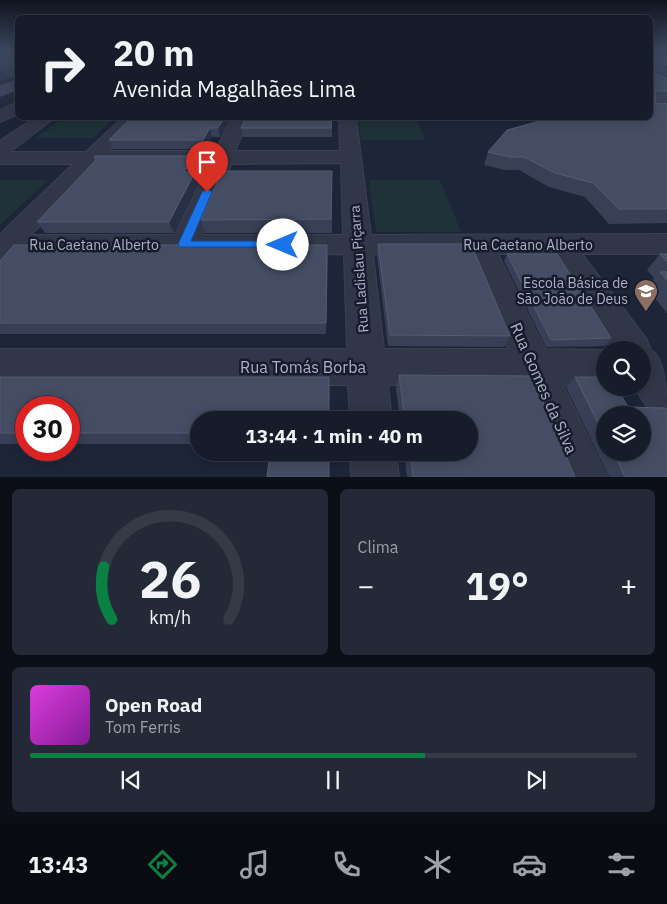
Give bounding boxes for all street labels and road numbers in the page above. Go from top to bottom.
street label: Rua Ladislau Piçarra [346,204,372,333]
street label: Rua Caetano Alberto [29,236,159,254]
street label: Rua Caetano Alberto [463,236,593,254]
street label: Rua Gomes da Silva [506,319,582,457]
street label: Rua Tomás Borba [240,357,366,377]

